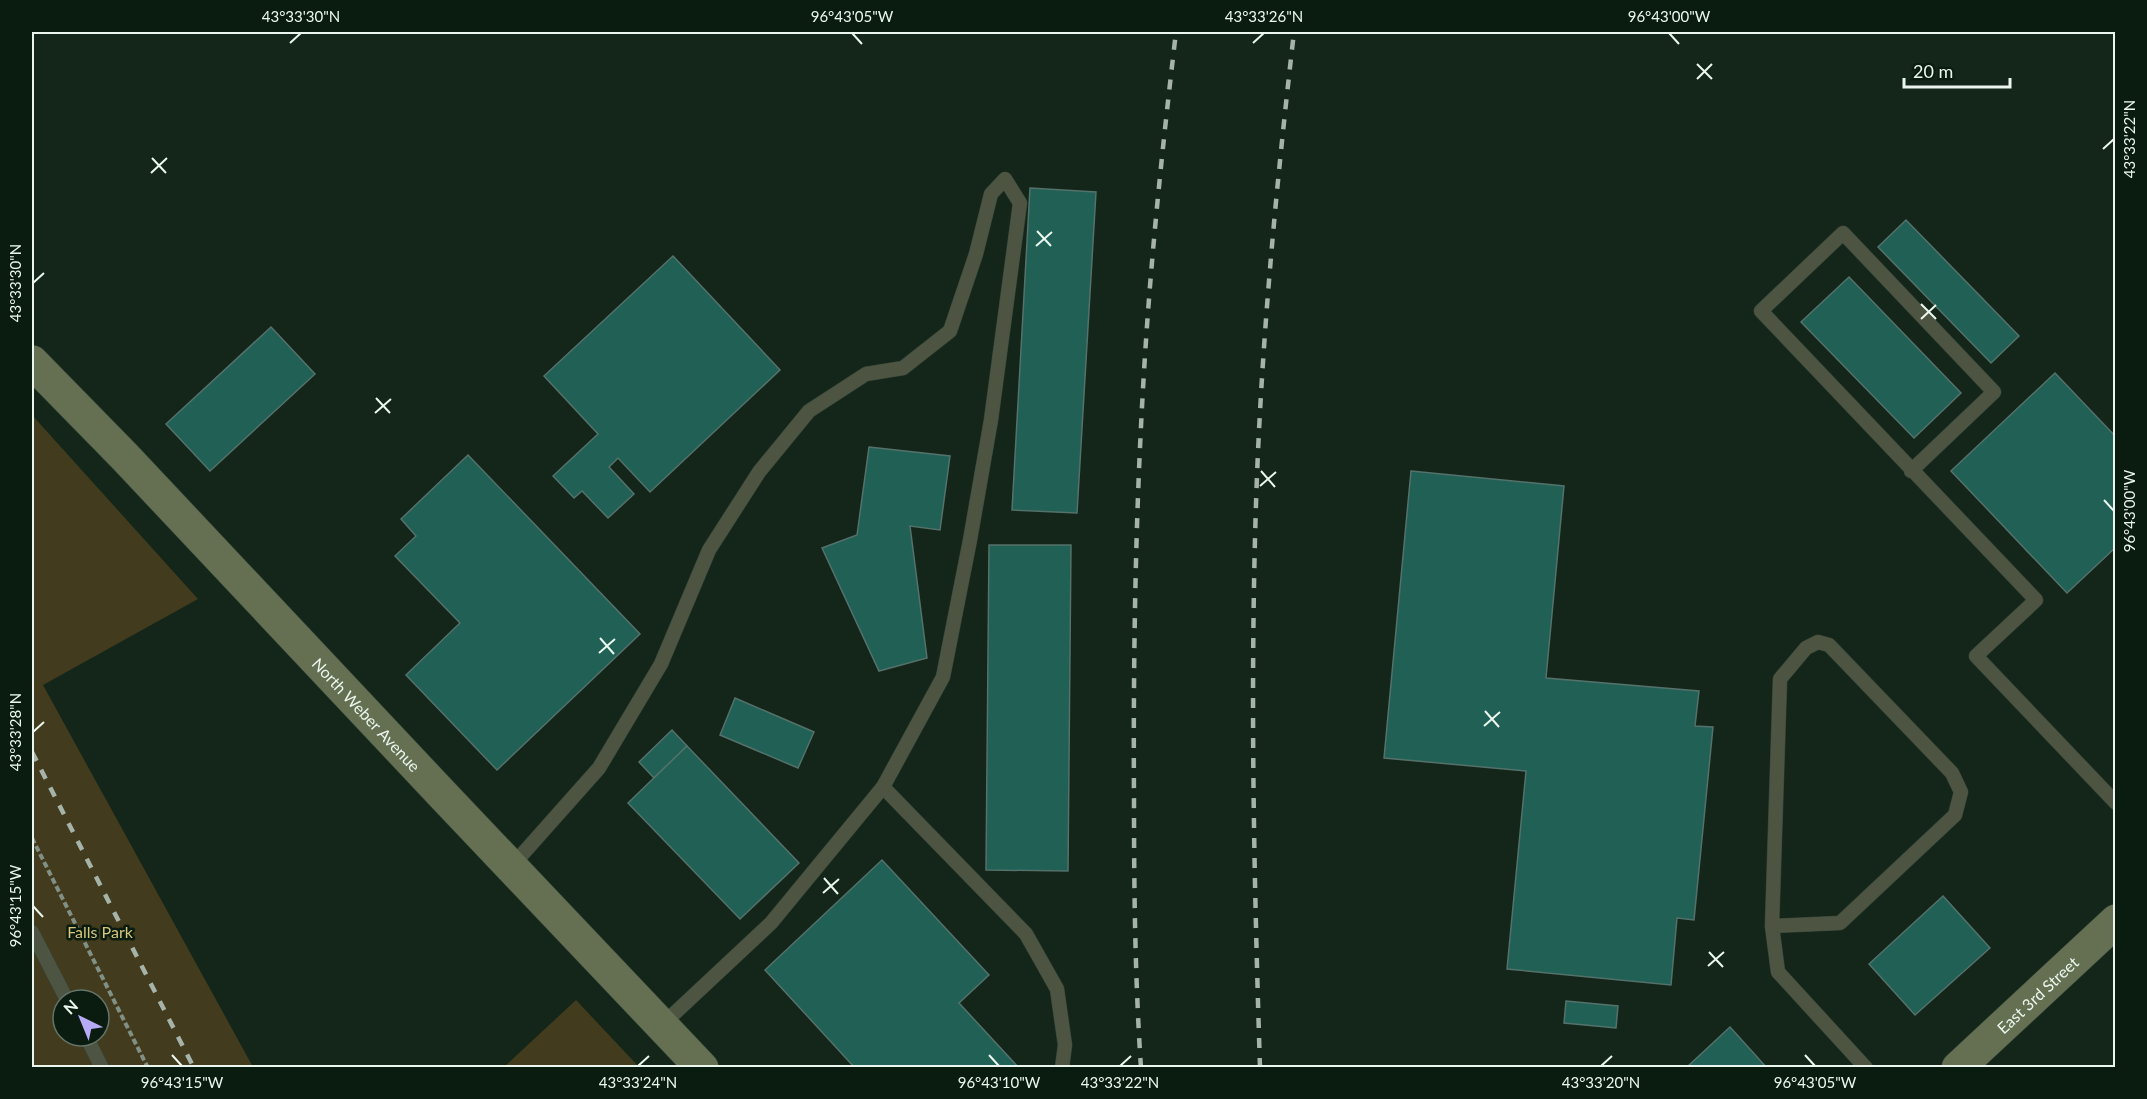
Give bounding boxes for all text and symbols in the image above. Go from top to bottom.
text: 43°33'30"N [262,7,340,25]
text: 96°43'05"W [811,7,894,25]
text: 43°33'26"N [1225,7,1303,25]
text: 96°43'00"W [1628,7,1711,25]
scale bar [1904,51,2010,89]
text: 20 m [1913,60,1953,82]
text: 43°33'22"N [2120,100,2138,178]
text: 43°33'30"N [6,244,24,322]
text: 96°43'00"W [2120,469,2138,552]
street label: North Weber Avenue [309,653,425,775]
text: 43°33'28"N [6,693,24,771]
text: 96°43'15"W [6,864,24,947]
park label: Falls Park [67,922,134,941]
street label: East 3rd Street [1993,952,2082,1037]
north arrow [51,988,111,1048]
text: N [59,996,81,1018]
text: 96°43'15"W [141,1073,224,1091]
text: 43°33'24"N [599,1073,677,1091]
text: 96°43'10"W [958,1073,1041,1091]
text: 43°33'22"N [1081,1073,1159,1091]
text: 43°33'20"N [1562,1073,1640,1091]
text: 96°43'05"W [1774,1073,1857,1091]

